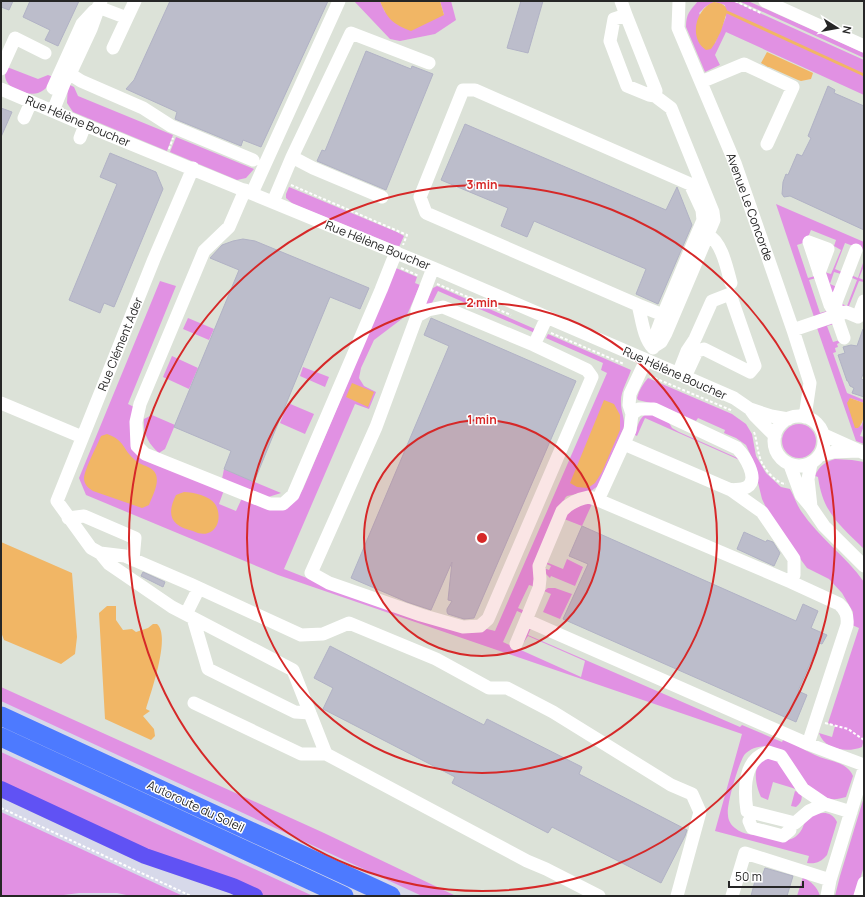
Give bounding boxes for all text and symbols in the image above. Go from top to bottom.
north arrow [817,8,857,48]
text: N [839,25,855,35]
street label: Rue Hélène Boucher [23,91,134,151]
street label: Avenue Le Concorde [723,151,777,263]
text: 3 min [466,176,498,193]
street label: Rue Hélène Boucher [323,216,434,274]
street label: Rue Clément Ader [93,294,147,393]
text: 2 min [466,294,498,311]
street label: Rue Hélène Boucher [620,342,730,404]
text: 1 min [467,411,497,428]
centre of rings [475,531,489,545]
street label: Autoroute du Soleil [145,776,247,836]
scale bar [729,863,803,889]
text: 50 m [735,868,762,885]

